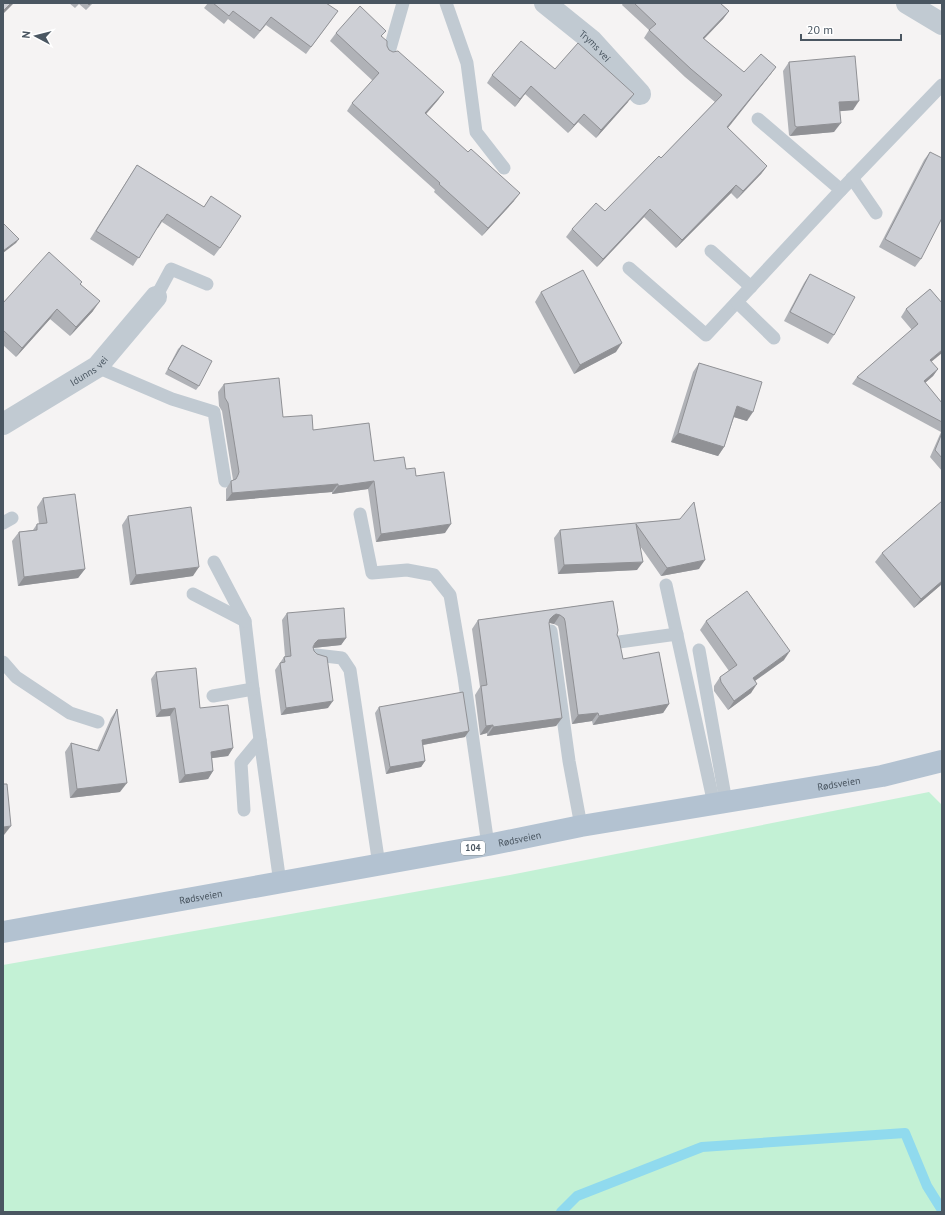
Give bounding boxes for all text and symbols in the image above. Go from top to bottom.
north arrow [16,16,56,56]
scale bar [801,16,901,42]
text: 20 m [807,22,833,37]
street label: Tryms vei [576,27,614,65]
text: N [19,30,33,39]
street label: Idunns vei [67,353,111,389]
street label: Rødsveien [816,774,861,794]
street label: Rødsveien [497,828,542,850]
road number: 104 [461,841,485,855]
street label: Rødsveien [178,887,224,907]

